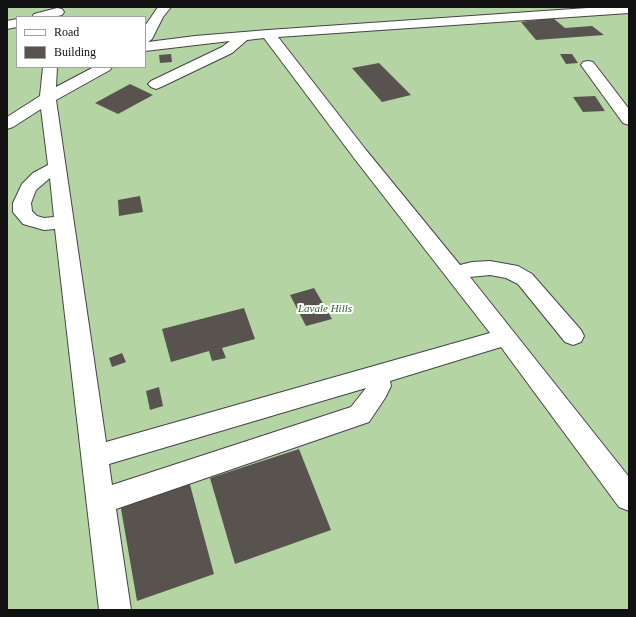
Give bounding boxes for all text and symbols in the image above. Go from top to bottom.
legend [16,16,146,68]
text: Road [54,25,79,39]
text: Building [54,45,96,59]
park label: Lavale Hills [298,302,352,316]

